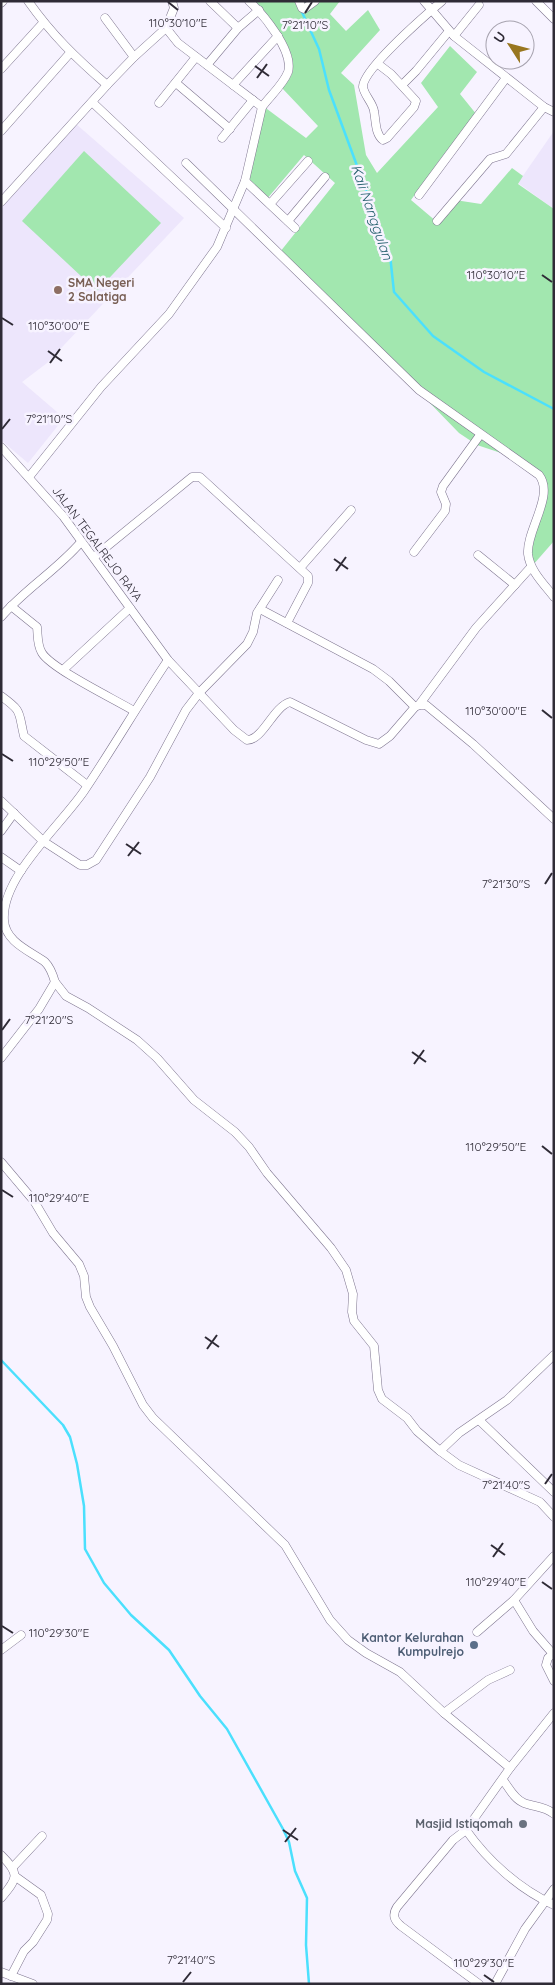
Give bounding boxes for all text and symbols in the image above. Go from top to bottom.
text: 110°30'10"E [149,15,208,30]
text: 7°21'10"S [282,17,328,32]
north arrow [485,20,535,70]
text: U [489,28,510,47]
water label: Kali Nanggulan [347,162,397,263]
text: 110°30'10"E [467,267,526,282]
place label: SMA Negeri 2 Salatiga [68,275,135,304]
marker: SMA Negeri 2 Salatiga [52,284,64,296]
text: 110°30'00"E [28,318,90,333]
text: 7°21'10"S [26,411,72,426]
street label: JALAN TEGALREJO RAYA [49,483,146,604]
text: 110°30'00"E [465,703,527,718]
text: 110°29'50"E [29,754,90,769]
text: 7°21'30"S [482,876,530,891]
text: 7°21'20"S [25,1012,74,1027]
text: 110°29'50"E [466,1139,527,1154]
text: 110°29'40"E [29,1190,89,1205]
text: 7°21'40"S [482,1477,530,1492]
text: 110°29'40"E [466,1574,526,1589]
text: 110°29'30"E [29,1625,89,1640]
place label: Kantor Kelurahan Kumpulrejo [361,1630,464,1659]
marker: Kantor Kelurahan Kumpulrejo [468,1639,480,1651]
place label: Masjid Istiqomah [415,1816,513,1831]
marker: Masjid Istiqomah [517,1818,529,1830]
text: 7°21'40"S [167,1952,215,1967]
text: 110°29'30"E [454,1955,514,1970]

